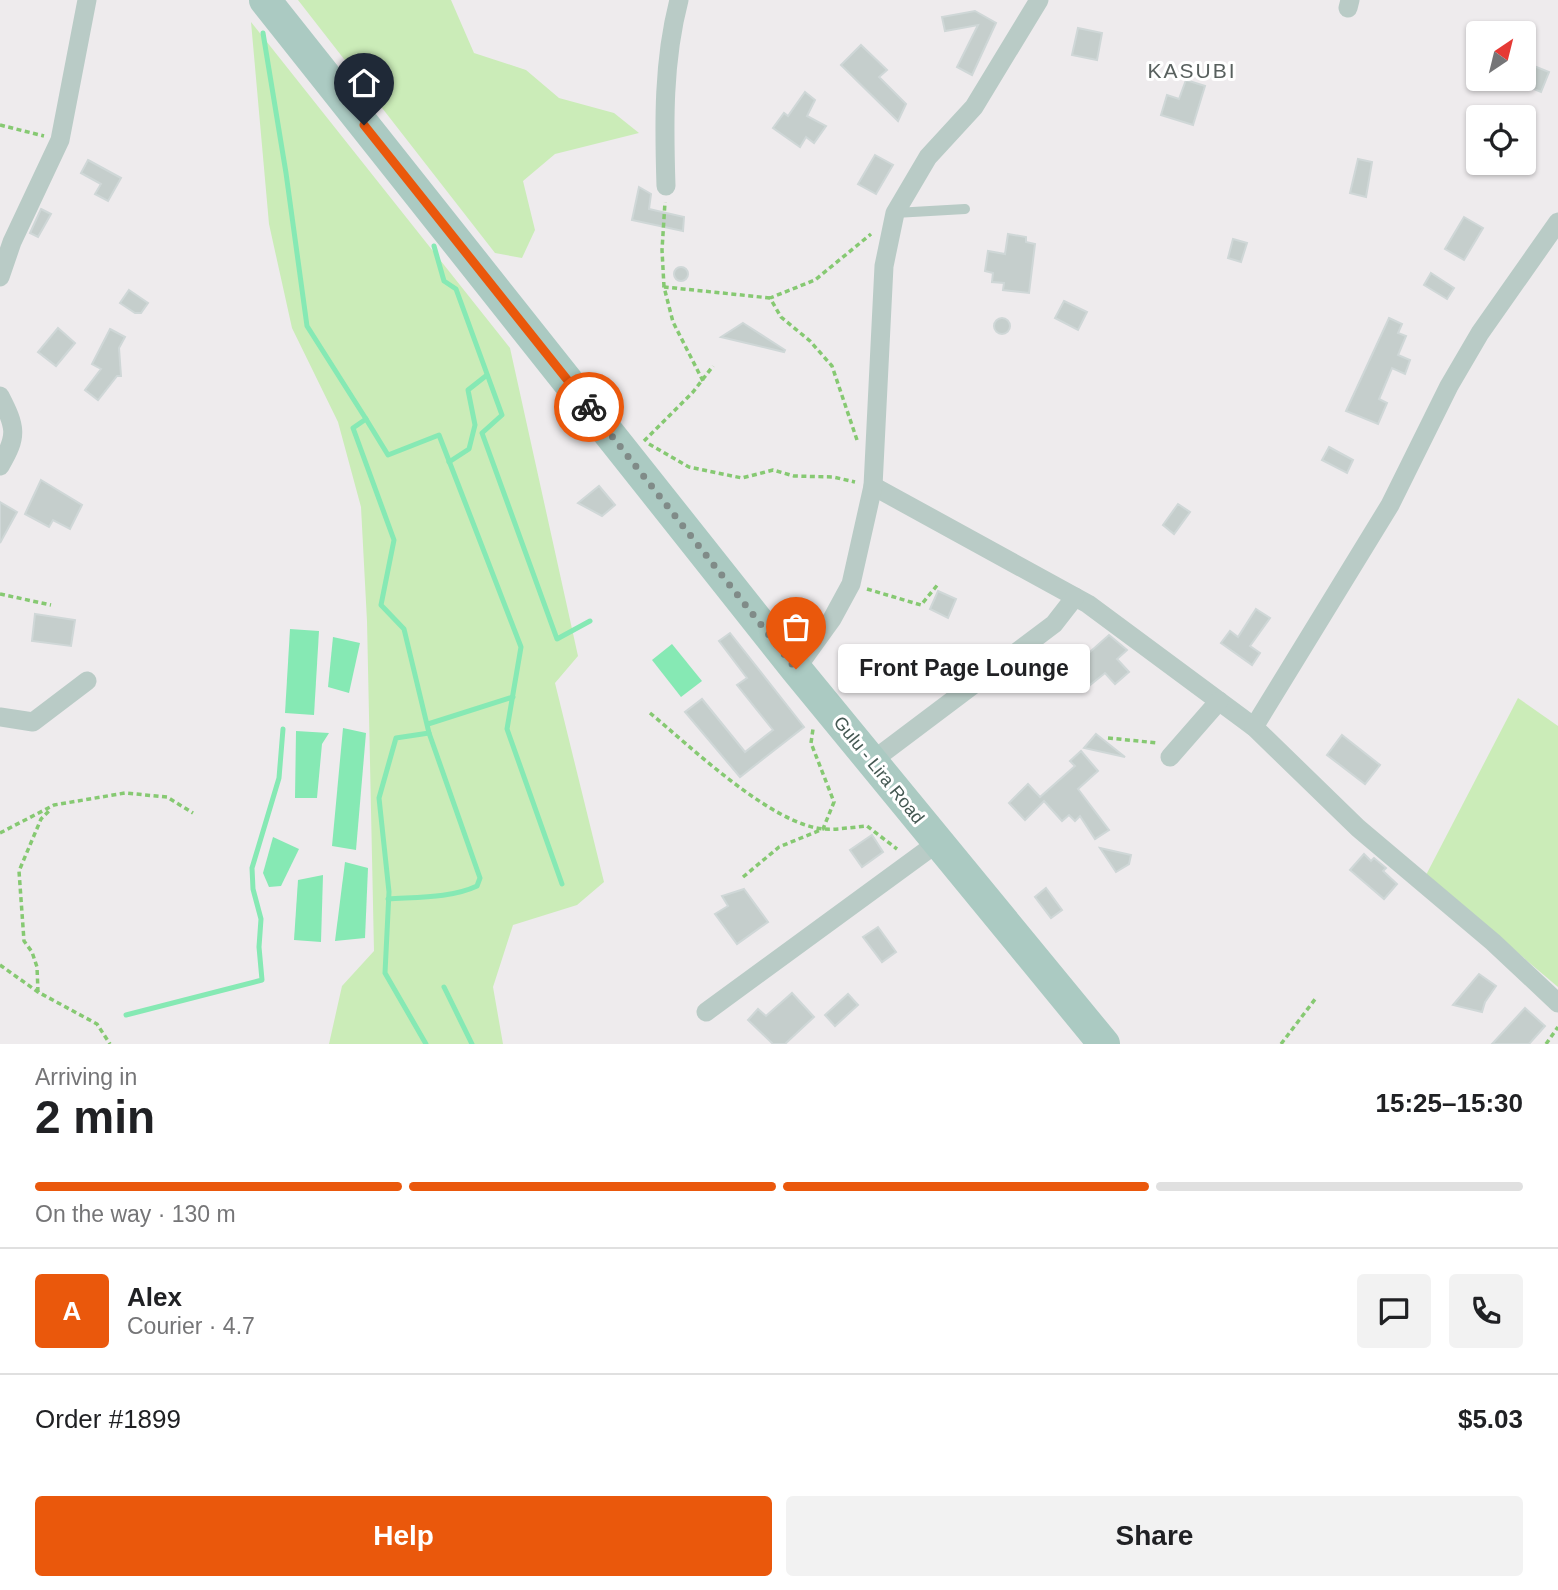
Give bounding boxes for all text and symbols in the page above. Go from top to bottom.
north arrow [1466,21,1536,91]
map controls [1466,21,1536,175]
pin [334,53,394,125]
district label: KASUBI [1147,59,1237,82]
icon: home [345,64,383,102]
button: locate [1466,105,1536,175]
courier [554,372,624,442]
icon: bike [570,388,608,426]
pin [766,597,826,669]
icon: bag [777,608,815,646]
callout: Front Page Lounge [838,644,1090,694]
text: Front Page Lounge [859,655,1069,681]
street label: Gulu - Lira Road [830,712,928,828]
text: Arriving in [35,1064,137,1090]
text: 15:25–15:30 [1376,1088,1523,1118]
text: 2 min [35,1091,155,1143]
text: On the way · 130 m [35,1201,236,1227]
button: chat [1357,1274,1431,1348]
button: phone [1449,1274,1523,1348]
text: Alex [127,1282,182,1312]
text: A [63,1296,81,1326]
text: Courier · 4.7 [127,1313,255,1339]
text: Order #1899 [35,1404,181,1434]
text: $5.03 [1458,1404,1523,1434]
button: Help [35,1496,772,1576]
button: Share [786,1496,1523,1576]

